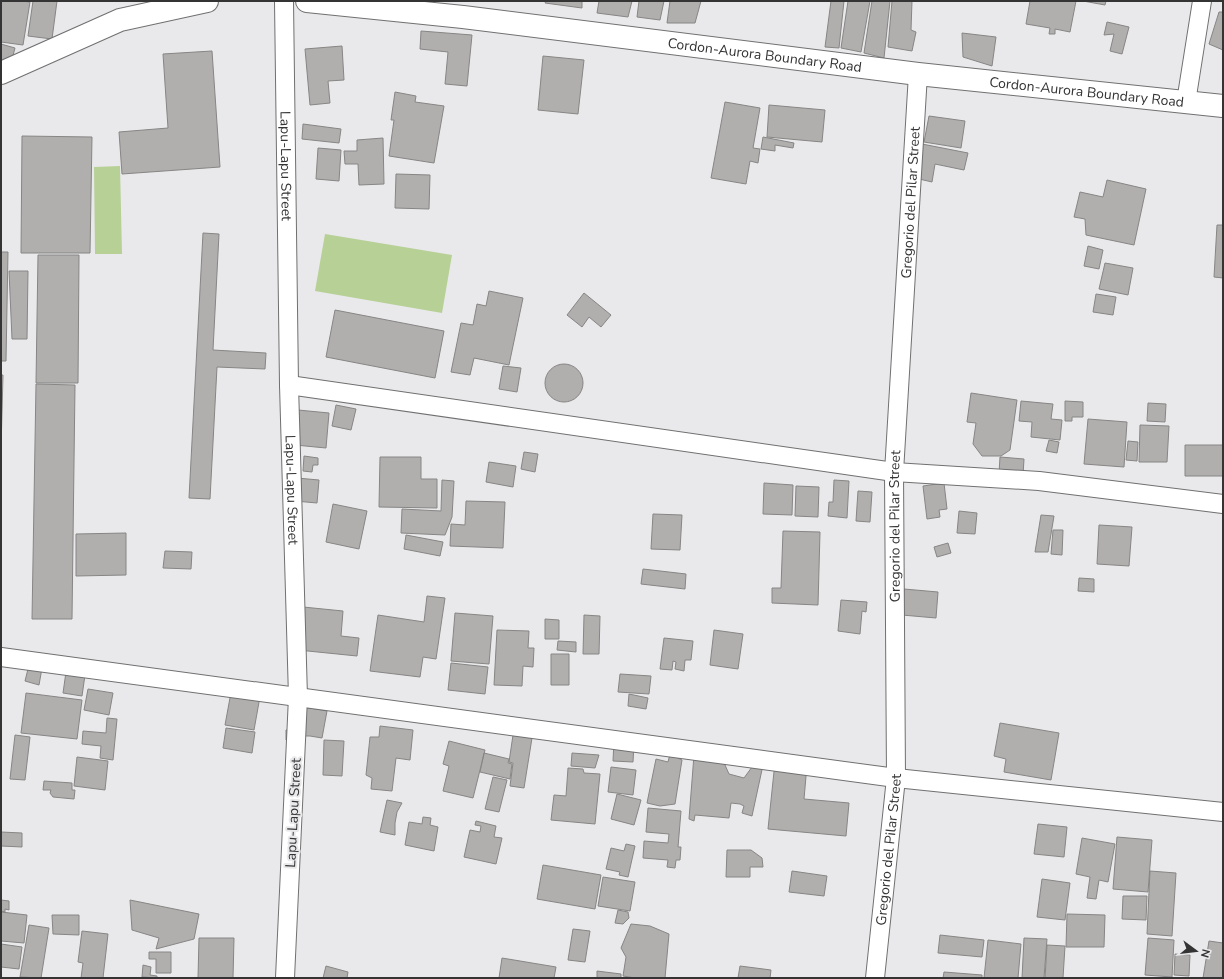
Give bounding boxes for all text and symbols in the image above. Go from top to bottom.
street label: Cordon-Aurora Boundary Road [667,34,863,77]
street label: Cordon-Aurora Boundary Road [988,73,1185,112]
street label: Lapu-Lapu Street [275,111,296,221]
street label: Gregorio del Pilar Street [897,126,925,279]
street label: Lapu-Lapu Street [280,435,303,545]
street label: Gregorio del Pilar Street [885,449,905,602]
street label: Lapu-Lapu Street [281,758,306,868]
street label: Gregorio del Pilar Street [872,774,906,926]
north arrow [1176,931,1216,971]
text: N [1197,948,1213,959]

